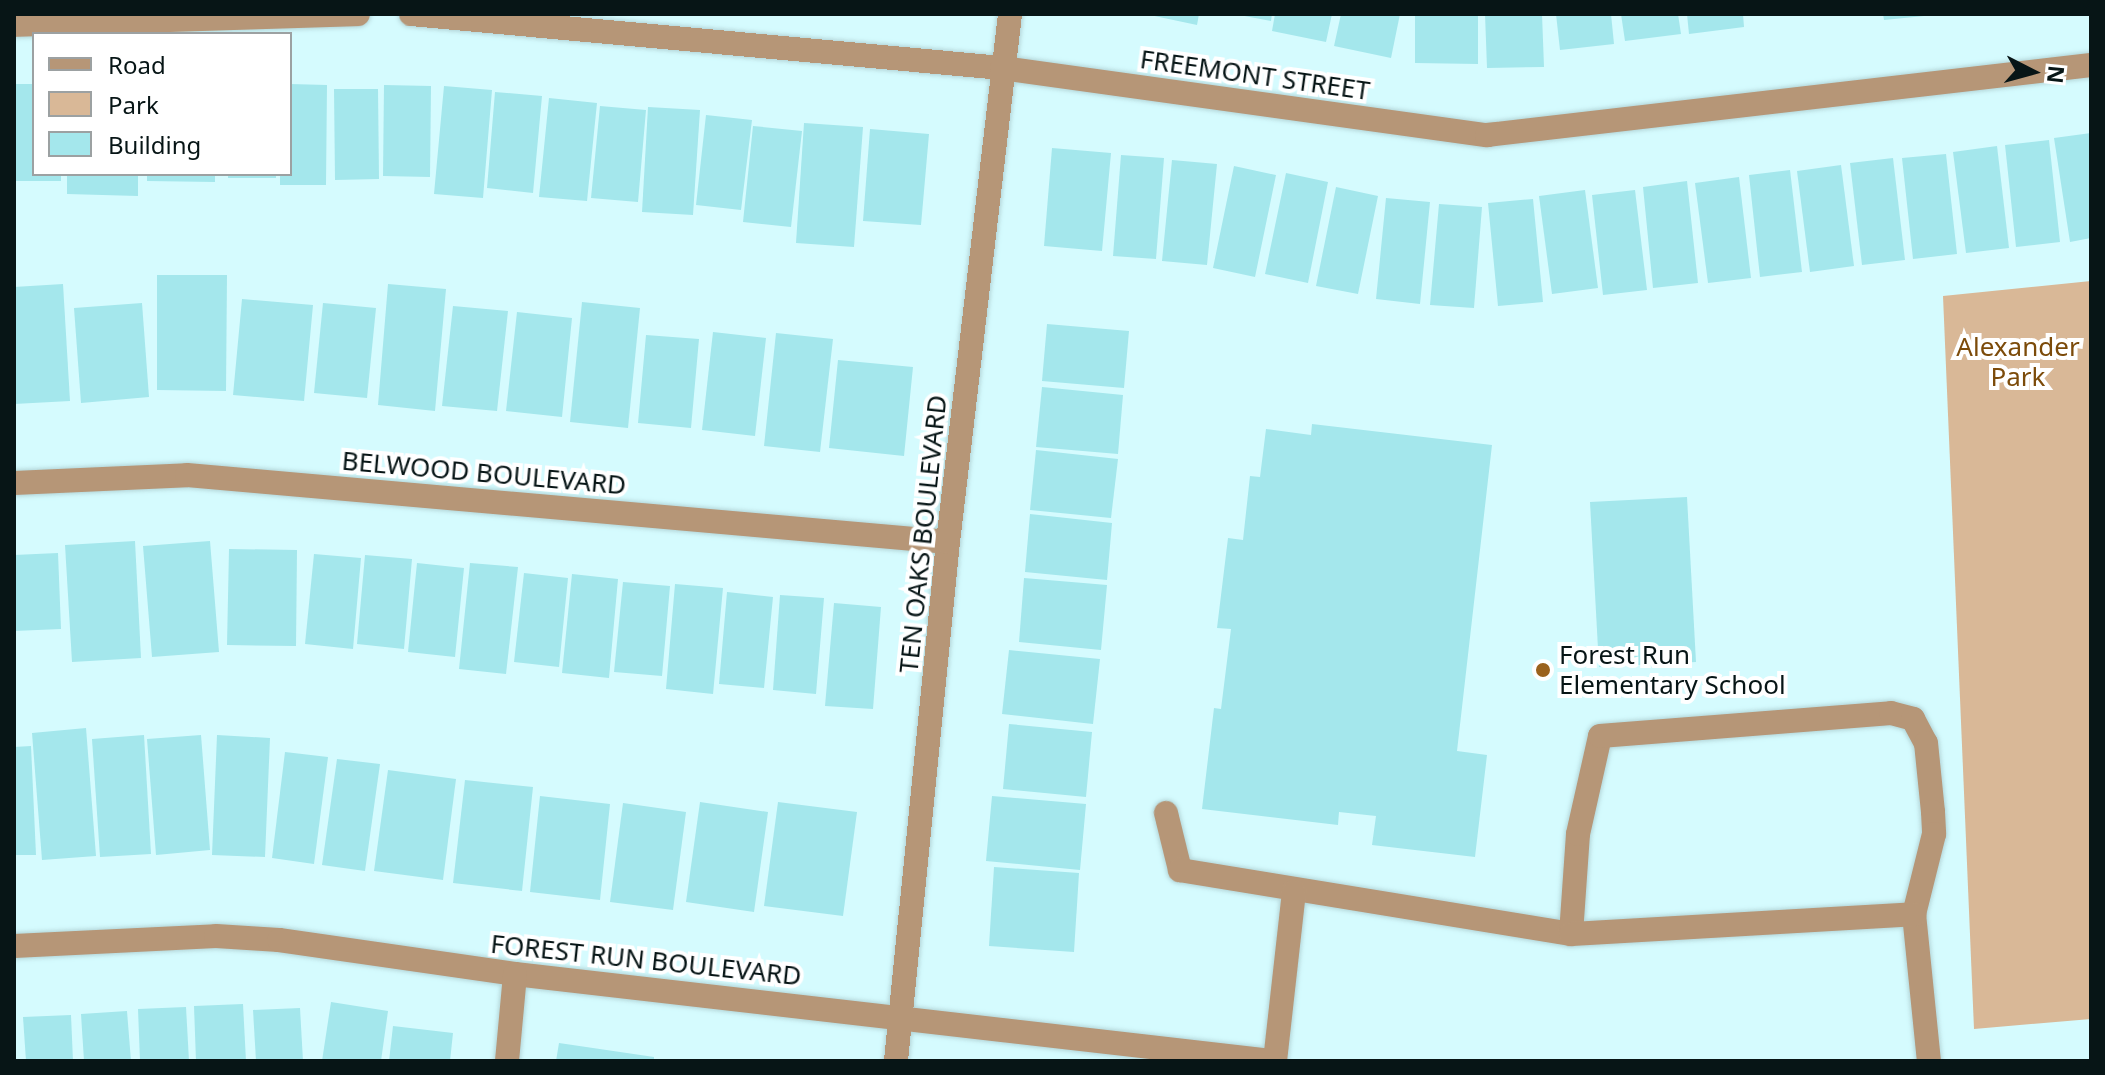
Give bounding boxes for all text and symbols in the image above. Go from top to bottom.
legend [32,32,292,176]
north arrow [1993,32,2073,112]
street label: FREEMONT STREET [1138,43,1372,107]
text: Road [108,48,166,81]
text: N [2041,64,2073,85]
text: Park [108,88,159,121]
text: Building [108,128,201,161]
park label: Alexander Park [1956,331,2080,392]
street label: TEN OAKS BOULEVARD [893,393,953,675]
street label: BELWOOD BOULEVARD [341,445,627,501]
place label: Forest Run Elementary School [1559,639,1786,700]
marker: Forest Run Elementary School [1534,661,1552,679]
street label: FOREST RUN BOULEVARD [489,928,803,992]

